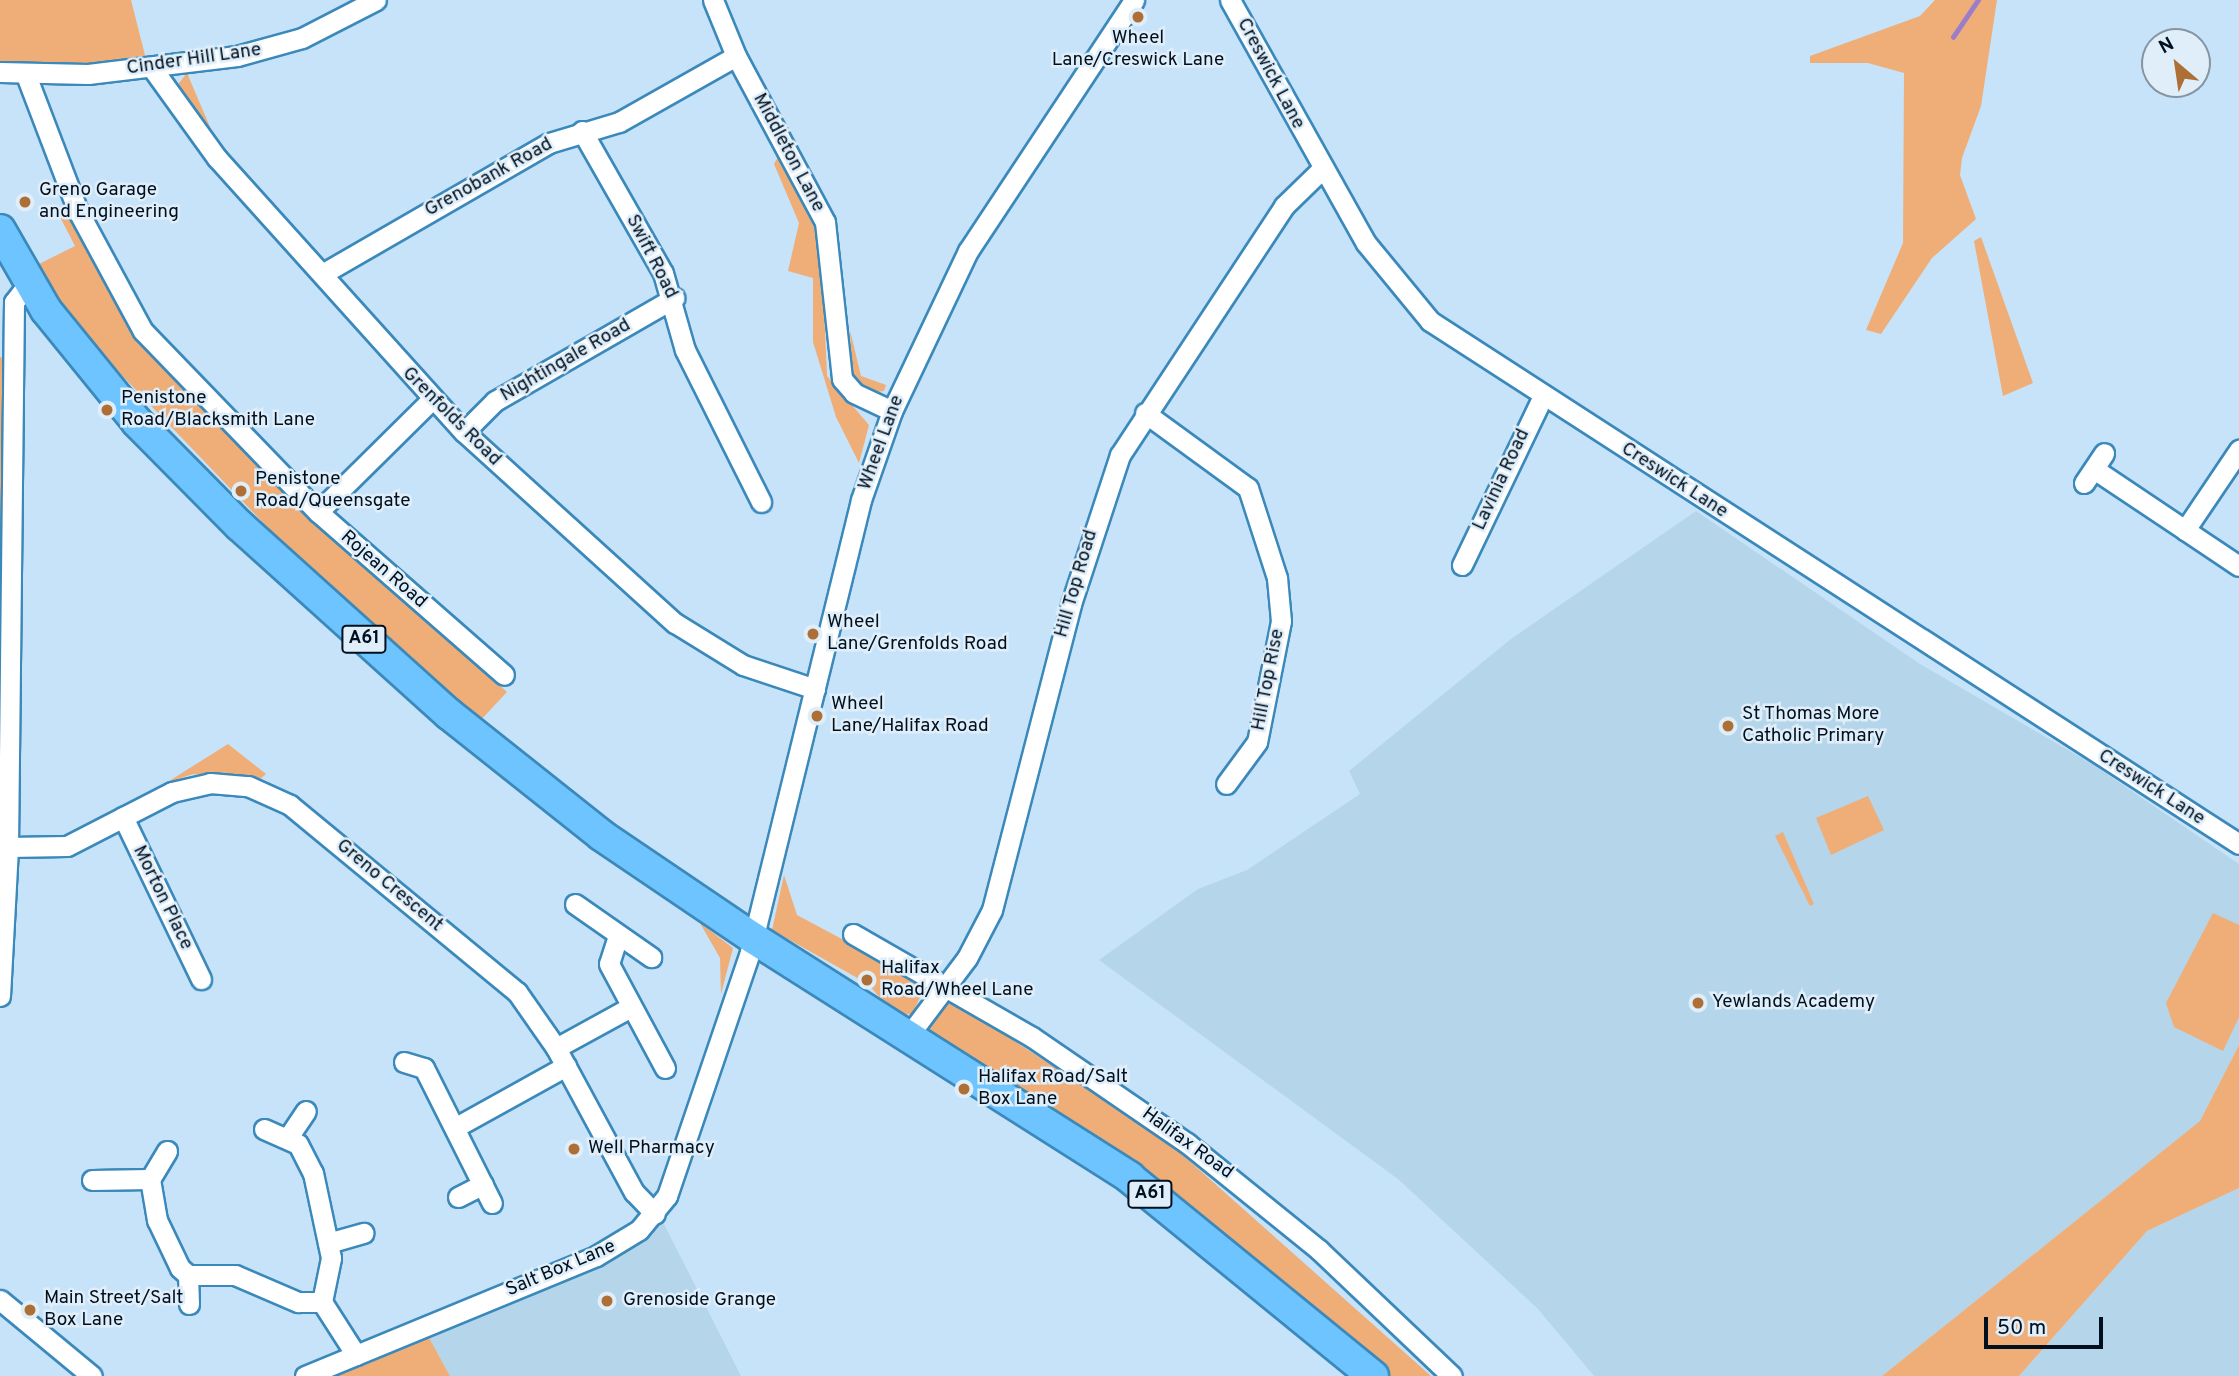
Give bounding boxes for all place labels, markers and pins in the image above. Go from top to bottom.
marker: Wheel Lane/Creswick Lane [1130,9,1146,25]
place label: Wheel Lane/Creswick Lane [1052,28,1224,72]
place label: Greno Garage and Engineering [39,180,179,224]
marker: Greno Garage and Engineering [17,194,33,210]
place label: Penistone Road/Blacksmith Lane [121,388,315,432]
marker: Penistone Road/Blacksmith Lane [99,402,115,418]
place label: Penistone Road/Queensgate [255,469,411,513]
marker: Penistone Road/Queensgate [233,483,249,499]
place label: Wheel Lane/Grenfolds Road [827,612,1008,656]
marker: Wheel Lane/Grenfolds Road [805,626,821,642]
place label: Wheel Lane/Halifax Road [831,694,989,738]
place label: St Thomas More Catholic Primary [1742,704,1884,748]
marker: Wheel Lane/Halifax Road [809,708,825,724]
marker: St Thomas More Catholic Primary [1720,718,1736,734]
place label: Halifax Road/Wheel Lane [881,958,1033,1002]
marker: Halifax Road/Wheel Lane [859,972,875,988]
place label: Yewlands Academy [1712,992,1876,1014]
marker: Yewlands Academy [1690,995,1706,1011]
place label: Halifax Road/Salt Box Lane [978,1067,1128,1111]
marker: Halifax Road/Salt Box Lane [956,1081,972,1097]
place label: Well Pharmacy [588,1138,715,1160]
marker: Well Pharmacy [566,1141,582,1157]
place label: Main Street/Salt Box Lane [44,1288,184,1332]
place label: Grenoside Grange [623,1290,776,1312]
marker: Grenoside Grange [597,1291,617,1311]
marker: Main Street/Salt Box Lane [22,1302,38,1318]

